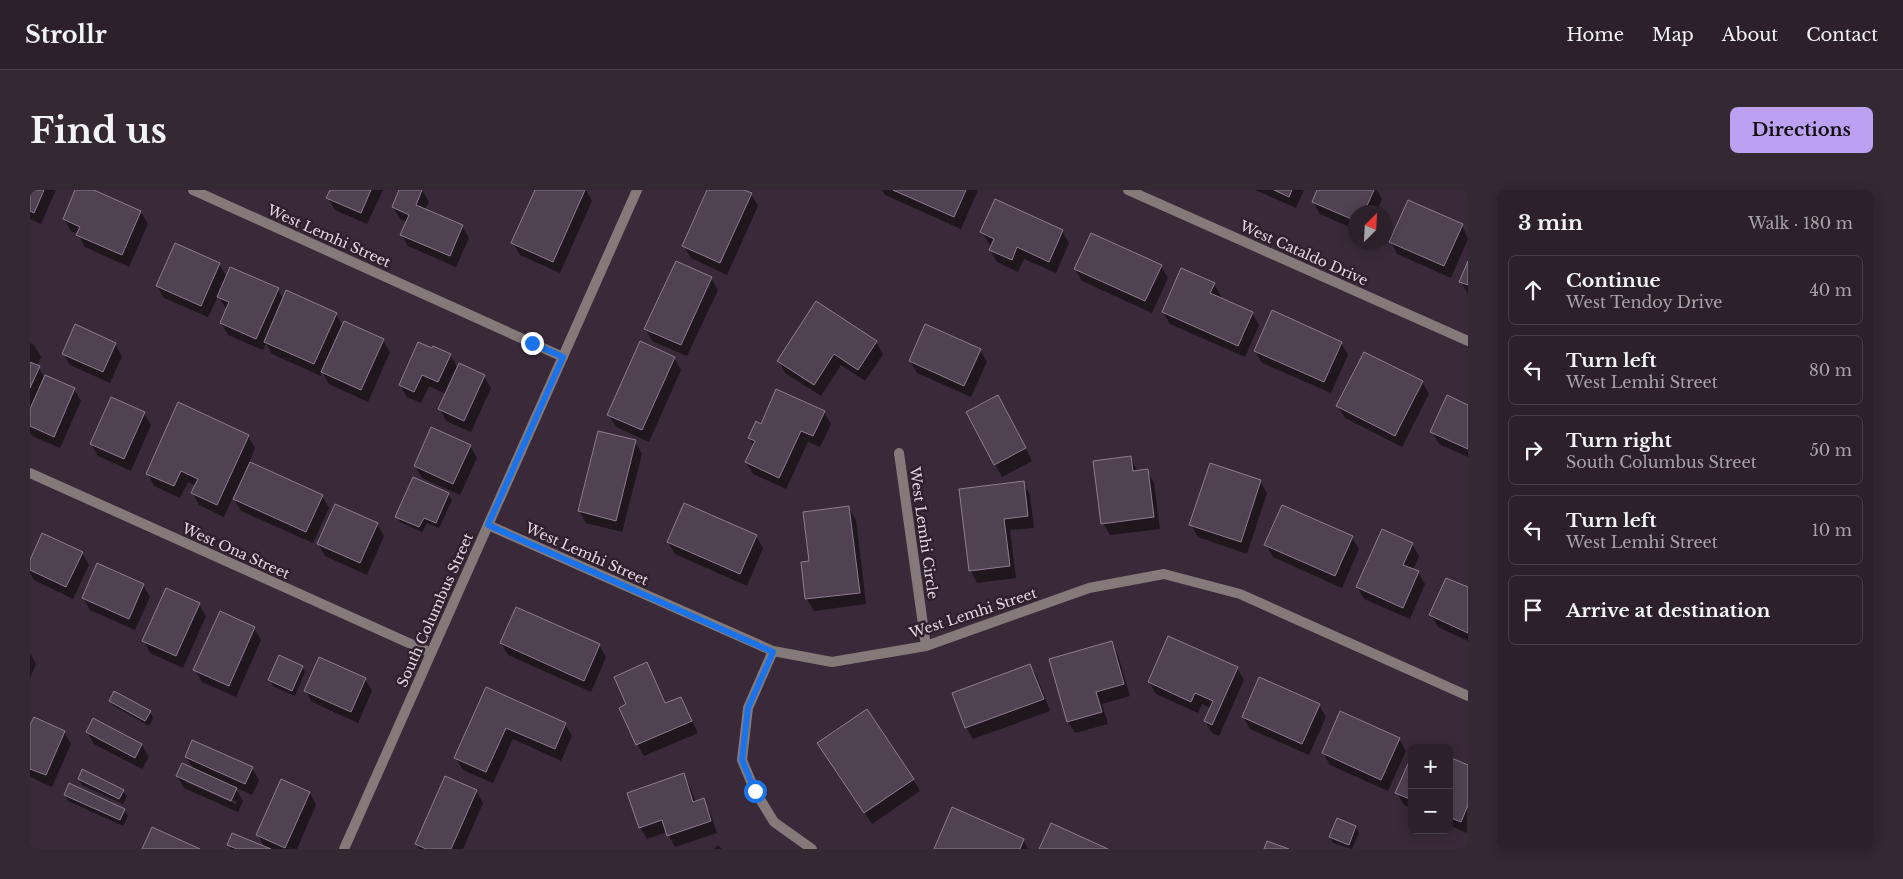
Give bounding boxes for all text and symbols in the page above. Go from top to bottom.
text: Strollr [25,20,107,49]
text: Home [1566,24,1624,46]
text: Map [1652,24,1694,46]
text: About [1722,24,1778,46]
text: Contact [1806,24,1878,46]
button: Directions [1730,107,1873,153]
text: Find us [30,109,167,152]
street label: West Lemhi Street [264,200,394,272]
north arrow [1348,205,1393,250]
text: 3 min [1518,210,1583,236]
text: Walk · 180 m [1748,213,1853,233]
street label: West Cataldo Drive [1236,216,1371,289]
text: Continue [1566,269,1661,292]
icon: ahead [1519,276,1547,304]
text: 40 m [1809,280,1852,300]
text: West Tendoy Drive [1566,292,1723,312]
route end [521,332,544,355]
text: Turn left [1566,349,1657,372]
icon: left [1519,356,1547,384]
text: 80 m [1809,360,1852,380]
text: West Lemhi Street [1566,372,1718,392]
text: Turn right [1566,429,1672,452]
icon: right [1519,436,1547,464]
text: 50 m [1810,440,1852,460]
text: South Columbus Street [1566,452,1757,472]
street label: West Lemhi Circle [906,465,942,600]
text: Turn left [1566,509,1657,532]
icon: left [1519,516,1547,544]
street label: West Lemhi Street [522,518,652,590]
street label: West Ona Street [179,519,293,583]
text: 10 m [1812,520,1852,540]
street label: South Columbus Street [393,529,477,690]
text: West Lemhi Street [1566,532,1718,552]
street label: West Lemhi Street [906,584,1040,642]
icon: arrive [1519,596,1547,624]
text: Arrive at destination [1566,599,1770,622]
map controls [1408,744,1453,834]
button: + [1408,744,1453,789]
route start [744,780,767,803]
button: − [1408,789,1453,834]

